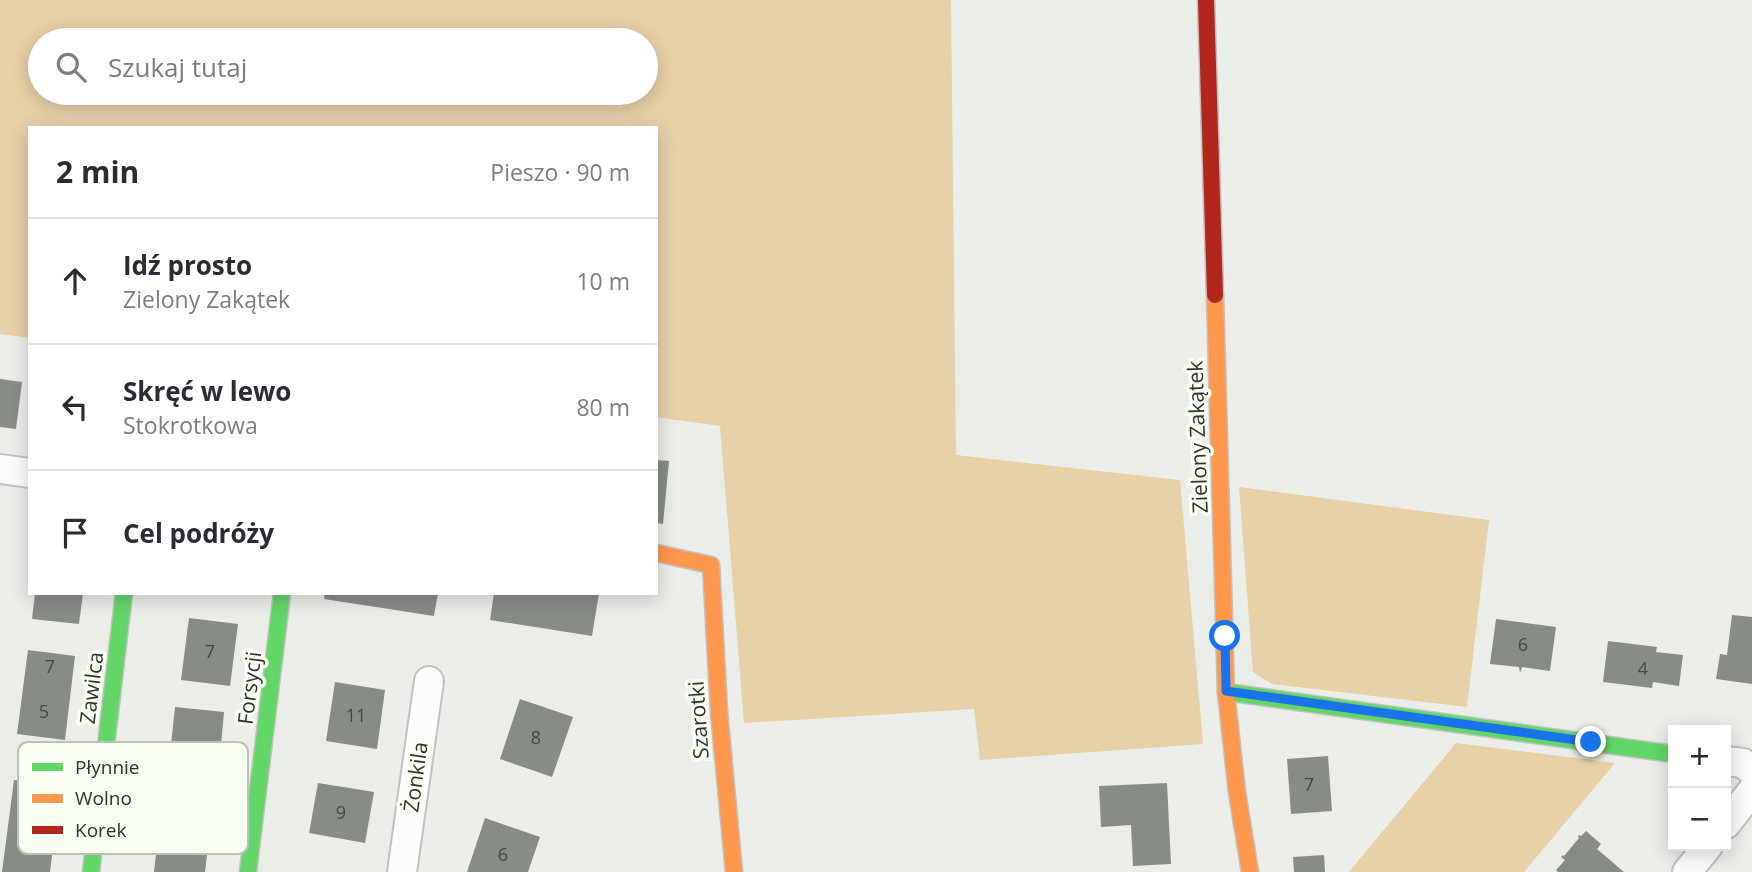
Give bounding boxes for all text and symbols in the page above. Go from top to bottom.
search box [28,28,658,105]
icon: search [52,48,90,86]
text: Szukaj tutaj [108,49,247,85]
text: 2 min [56,151,139,192]
text: Pieszo · 90 m [490,156,630,188]
text: Idź prosto [123,247,252,283]
icon: ahead [56,262,94,300]
text: 10 m [576,265,630,297]
text: Zielony Zakątek [123,283,290,315]
street label: Zielony Zakątek [1180,360,1214,514]
text: Skręć w lewo [123,373,291,409]
icon: left [56,388,94,426]
text: 80 m [576,391,630,423]
text: Stokrotkowa [123,409,258,441]
icon: arrive [56,514,94,552]
text: Cel podróży [123,515,274,551]
route start [1209,620,1240,651]
house number: 6 [1518,632,1528,656]
house number: 7 [205,639,215,663]
street label: Zawilca [73,650,109,725]
street label: Forsycji [231,650,267,726]
house number: 7 [45,654,55,678]
house number: 4 [1638,656,1648,680]
street label: Szarotki [681,680,715,760]
house number: 5 [39,699,49,723]
house number: 11 [346,703,366,727]
house number: 8 [531,725,541,749]
map controls [1668,725,1731,851]
button: + [1668,725,1731,788]
route end [1575,726,1606,757]
street label: Żonkila [396,740,434,814]
legend [18,742,248,854]
text: Płynnie [75,754,140,780]
house number: 7 [1304,772,1314,796]
text: Wolno [75,785,132,811]
button: − [1668,788,1731,851]
house number: 9 [336,800,346,824]
text: Korek [75,817,126,843]
house number: 6 [498,842,508,866]

